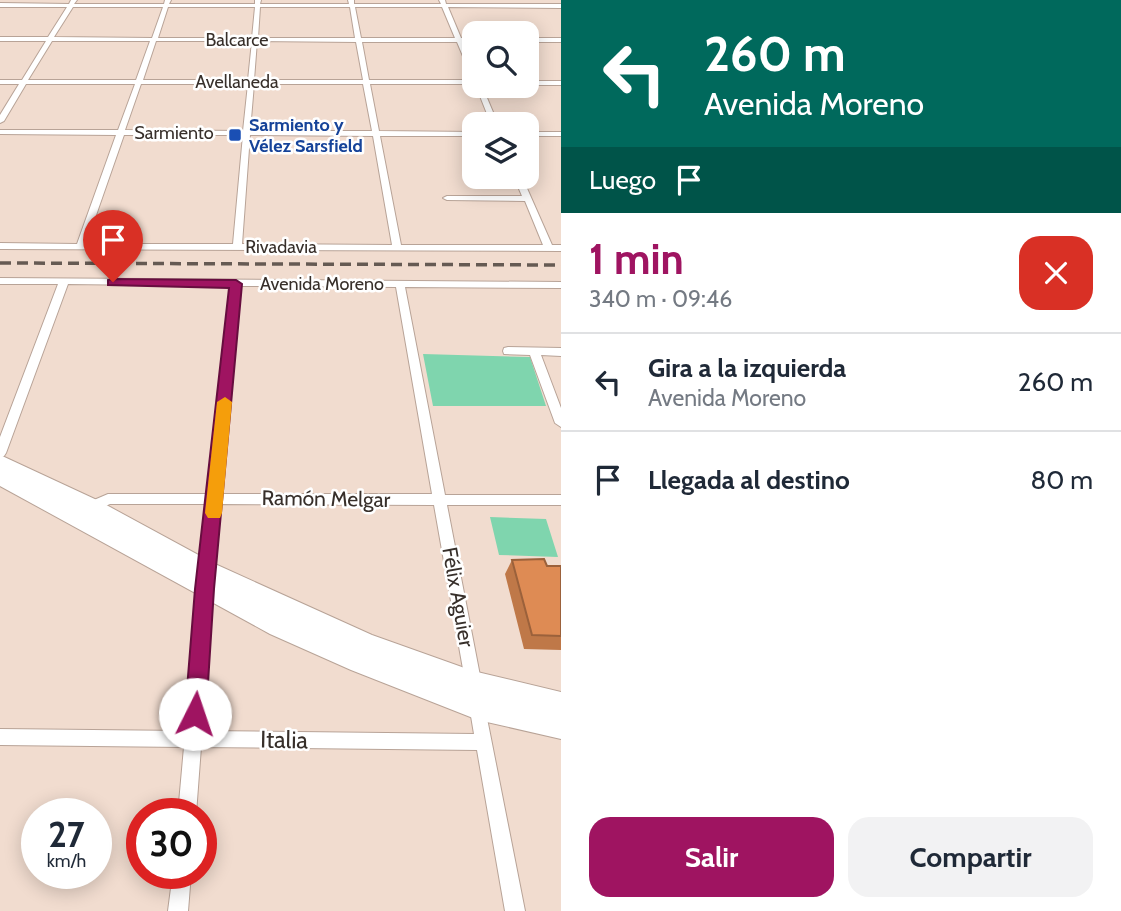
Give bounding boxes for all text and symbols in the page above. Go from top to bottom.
map controls [462,21,539,189]
button: search [462,21,539,98]
text: 260 m [704,24,846,83]
icon: left [589,28,680,119]
street label: Balcarce [205,29,269,51]
street label: Avellaneda [195,71,279,93]
text: Avenida Moreno [704,84,924,123]
button: layers [462,112,539,189]
place label: Sarmiento y Vélez Sarsfield [249,114,363,157]
street label: Sarmiento [134,122,214,144]
marker: Sarmiento y Vélez Sarsfield [227,127,243,143]
icon: arrive [670,161,708,199]
text: Luego [589,164,656,196]
pin [83,210,143,282]
icon: arrive [94,221,132,259]
text: 1 min [589,233,684,285]
street label: Rivadavia [245,236,317,258]
button: close [1019,236,1093,310]
street label: Avenida Moreno [260,273,384,295]
text: 340 m · 09:46 [589,285,732,313]
text: Gira a la izquierda [648,352,846,384]
icon: left [589,363,627,401]
text: 260 m [1018,366,1093,398]
text: Avenida Moreno [648,384,806,412]
icon: arrive [589,461,627,499]
text: Llegada al destino [648,464,850,496]
text: 80 m [1030,464,1093,496]
street label: Ramón Melgar [261,485,391,512]
street label: Félix Aguier [437,545,480,649]
position arrow [158,677,232,751]
street label: Italia [260,725,309,754]
speed limit sign: 30 [126,798,217,889]
text: 27 [48,813,85,856]
button: Salir [589,817,834,897]
button: Compartir [848,817,1093,897]
text: km/h [47,850,86,872]

